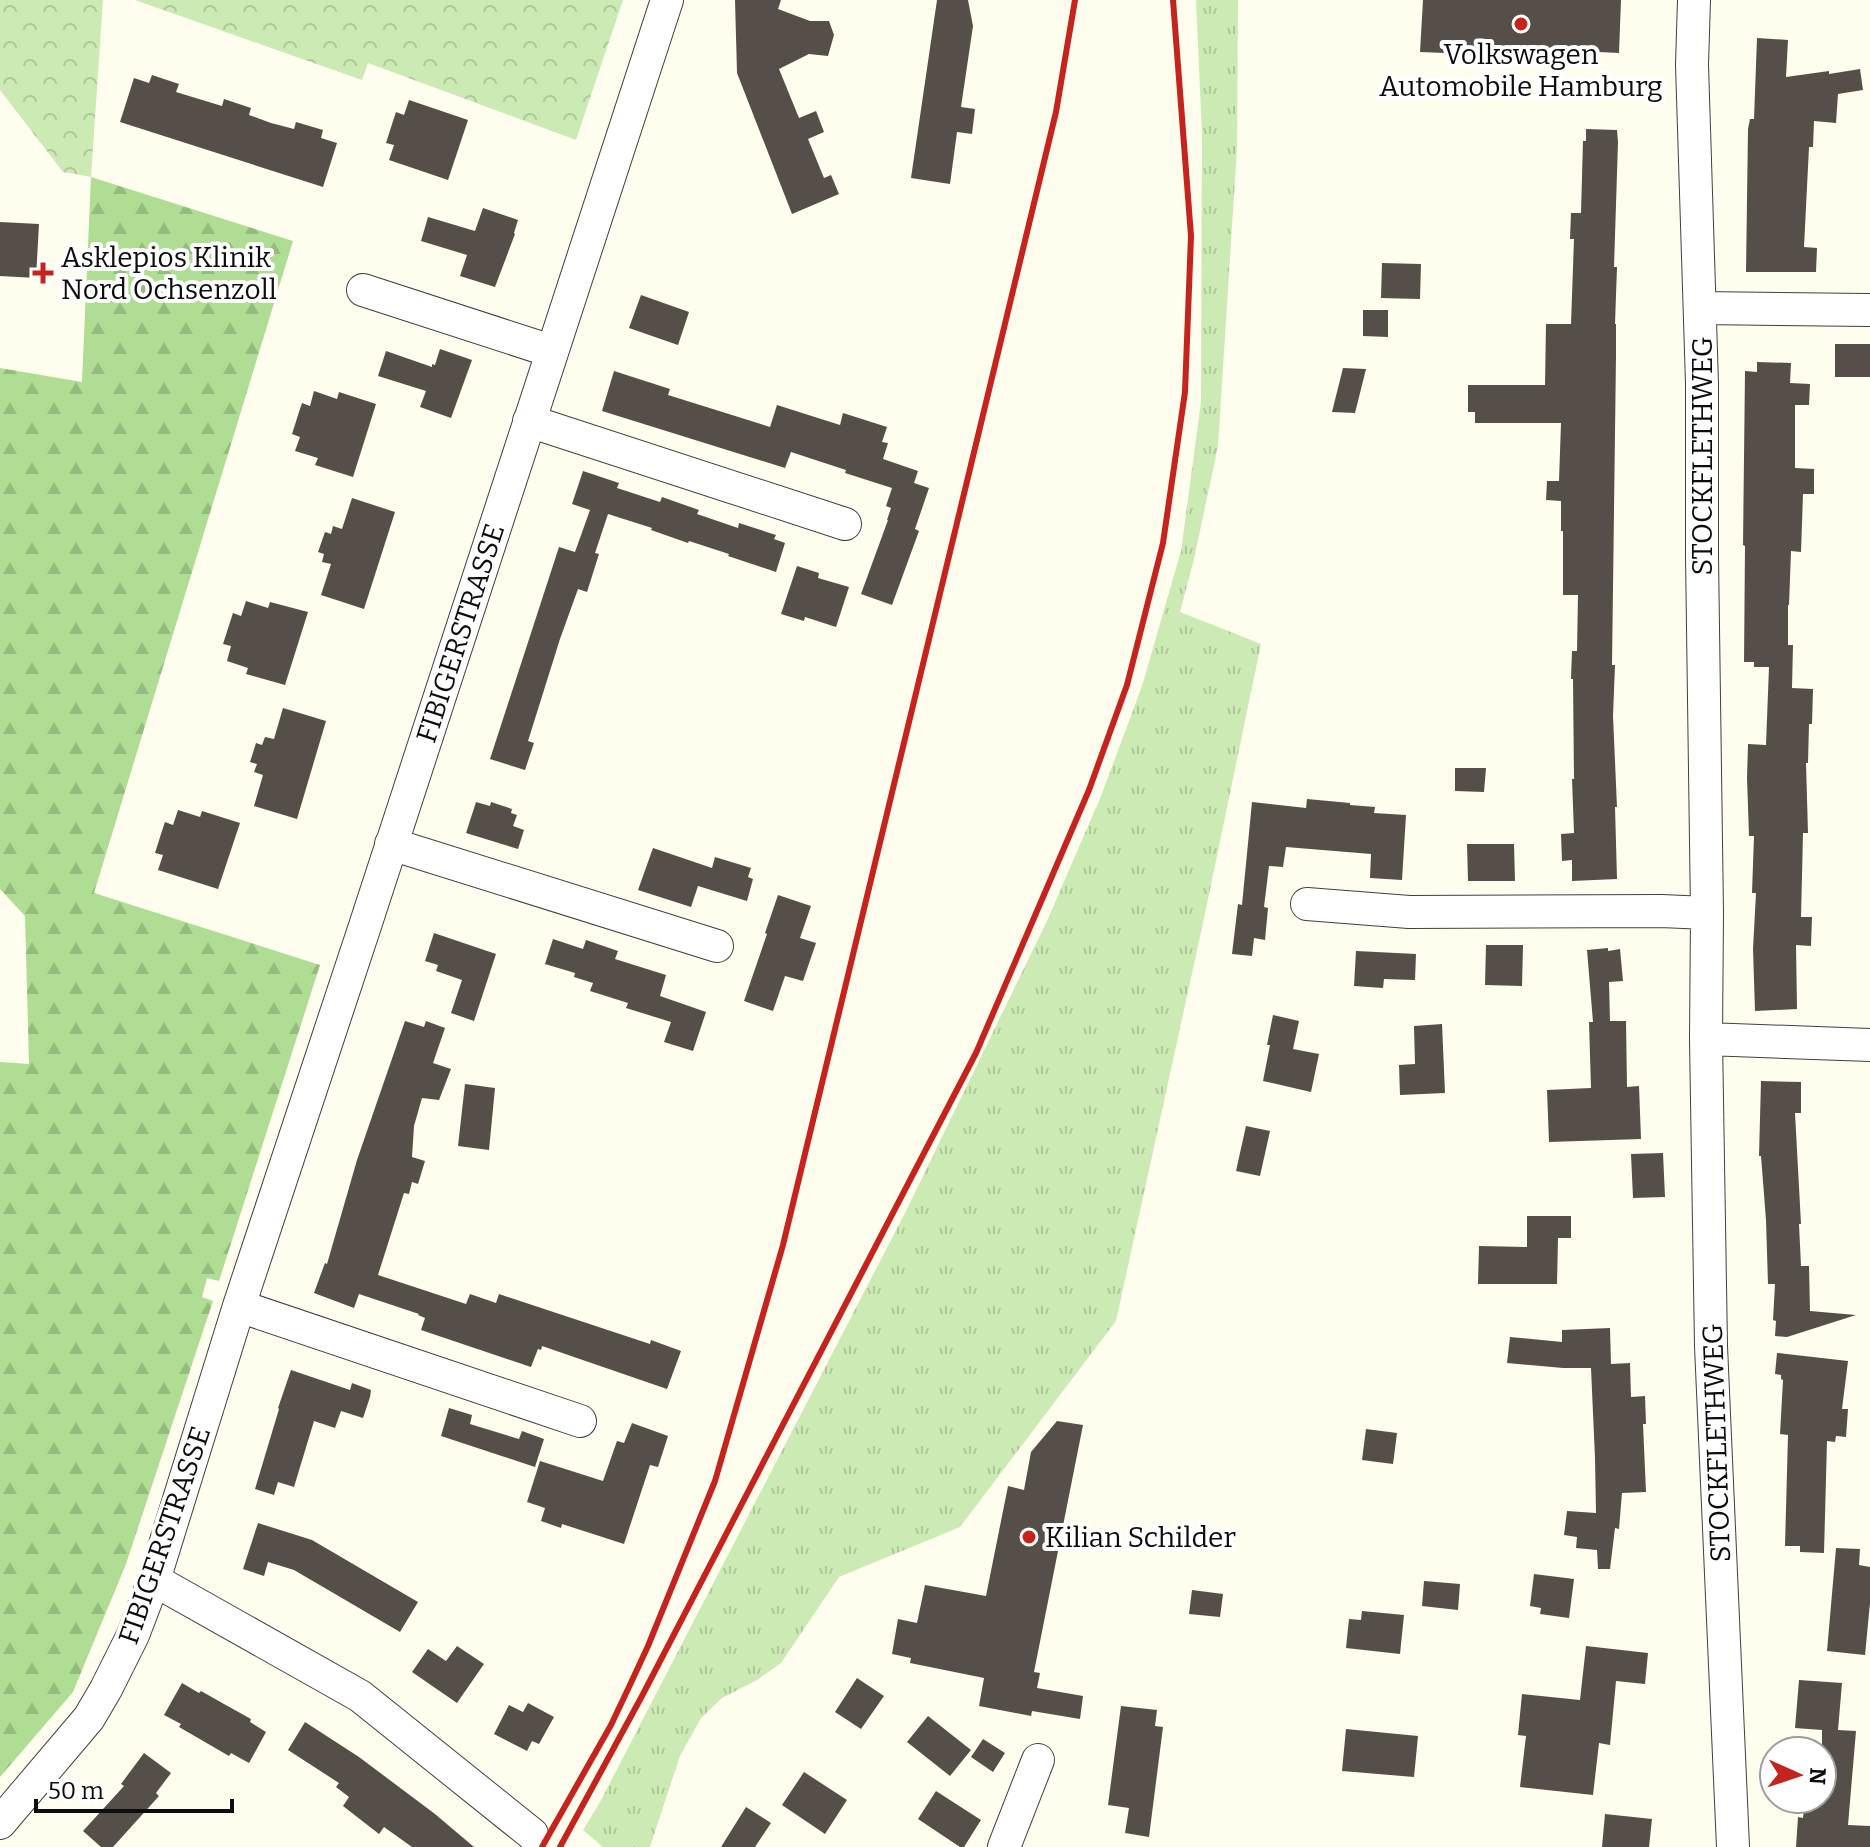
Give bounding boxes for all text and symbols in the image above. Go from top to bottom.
marker: Volkswagen Automobile Hamburg [1512,15,1530,33]
place label: Volkswagen Automobile Hamburg [1379,38,1663,103]
place label: Asklepios Klinik Nord Ochsenzoll [61,241,277,306]
marker: Asklepios Klinik Nord Ochsenzoll [32,262,54,284]
street label: STOCKFLETHWEG [1686,337,1719,575]
street label: FIBIGERSTRASSE [410,520,511,747]
street label: STOCKFLETHWEG [1696,1323,1737,1563]
street label: FIBIGERSTRASSE [112,1422,217,1648]
place label: Kilian Schilder [1045,1521,1236,1554]
marker: Kilian Schilder [1020,1528,1038,1546]
north arrow [1758,1735,1838,1815]
scale bar [36,1763,232,1813]
text: N [1804,1767,1831,1785]
text: 50 m [48,1777,104,1805]

